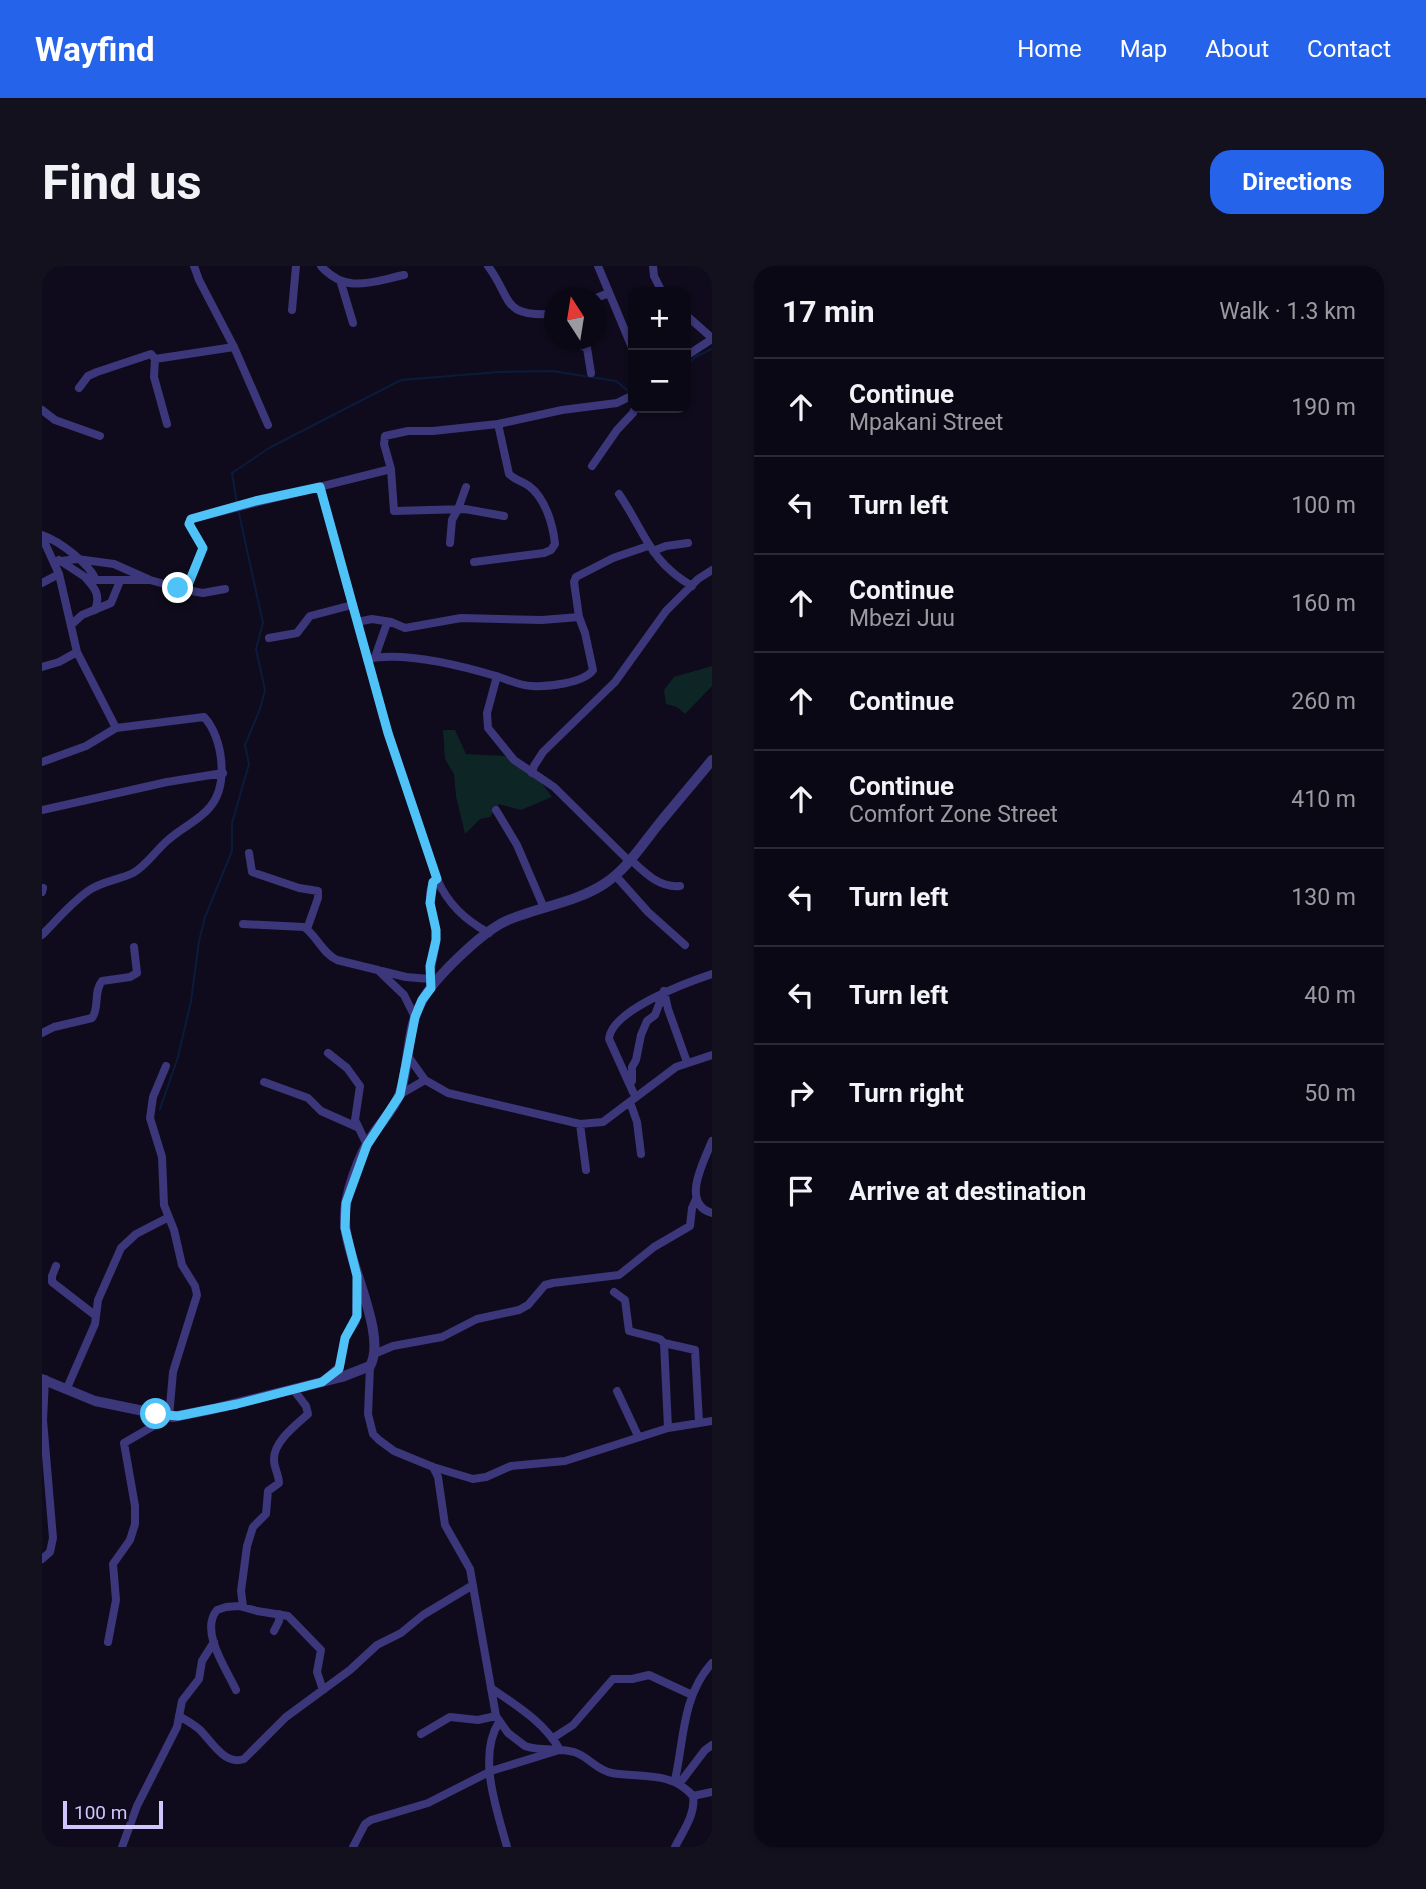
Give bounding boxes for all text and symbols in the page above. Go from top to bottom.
text: Wayfind [35,30,155,69]
text: Home [1017,35,1082,63]
text: Map [1120,35,1167,63]
text: About [1205,35,1269,63]
text: Contact [1307,35,1391,63]
button: Directions [1210,150,1384,214]
text: Find us [42,154,202,211]
north arrow [544,287,607,350]
map controls [628,287,691,413]
button: + [628,287,691,350]
text: 17 min [782,294,875,329]
text: Walk · 1.3 km [1219,298,1356,325]
button: − [628,350,691,413]
text: Continue [849,379,954,409]
icon: ahead [782,388,820,426]
text: 190 m [1291,394,1356,421]
text: Mpakani Street [849,409,1003,436]
icon: left [782,486,820,524]
text: Turn left [849,490,948,520]
text: 100 m [1291,492,1356,519]
route end [162,572,193,603]
text: Continue [849,575,954,605]
icon: ahead [782,584,820,622]
text: 160 m [1291,590,1356,617]
text: Mbezi Juu [849,605,955,632]
icon: ahead [782,682,820,720]
text: Continue [849,686,954,716]
text: 260 m [1291,688,1356,715]
text: Continue [849,771,954,801]
icon: ahead [782,780,820,818]
text: 410 m [1291,786,1356,813]
text: Comfort Zone Street [849,801,1058,828]
icon: left [782,878,820,916]
text: Turn left [849,882,948,912]
text: 130 m [1291,884,1356,911]
icon: left [782,976,820,1014]
text: Turn left [849,980,948,1010]
text: 40 m [1304,982,1356,1009]
icon: right [782,1074,820,1112]
text: Turn right [849,1078,964,1108]
text: 50 m [1304,1080,1356,1107]
icon: arrive [782,1172,820,1210]
text: Arrive at destination [849,1176,1086,1206]
route start [140,1398,171,1429]
scale bar [63,1798,163,1830]
text: 100 m [74,1801,127,1824]

